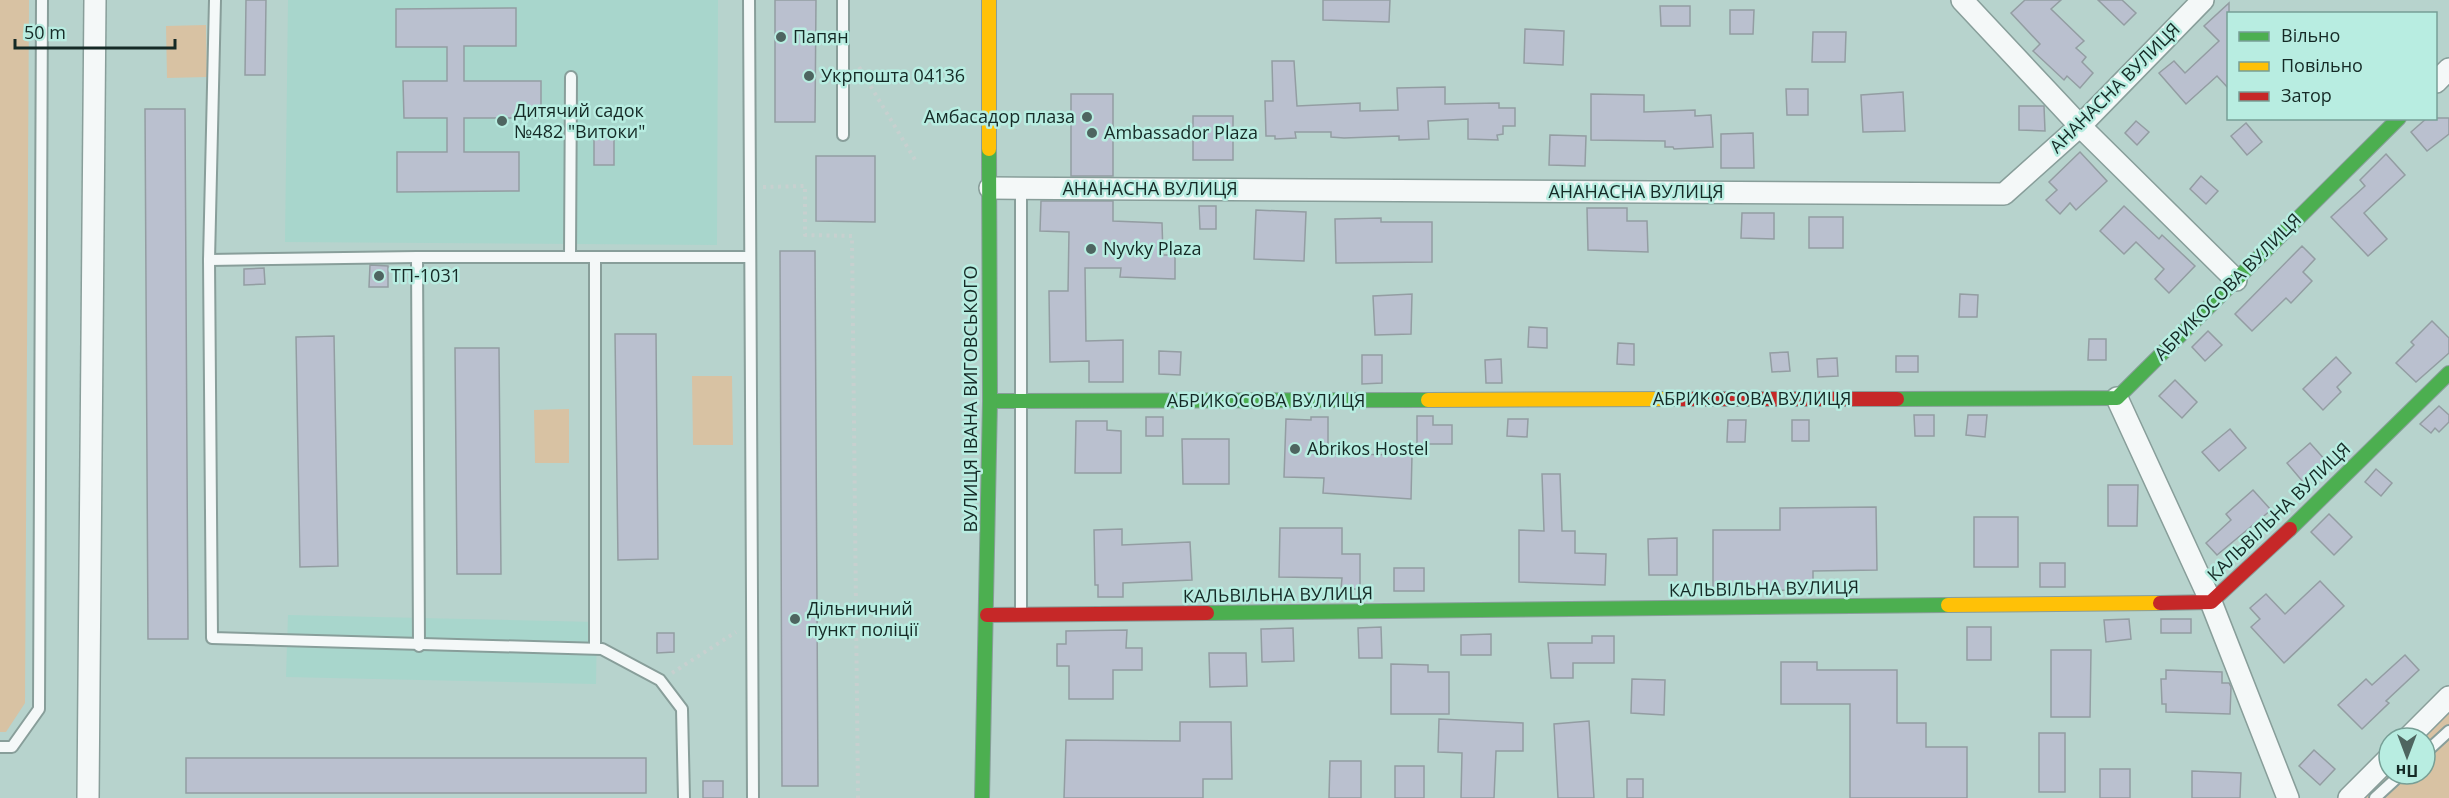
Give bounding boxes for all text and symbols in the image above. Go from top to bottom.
scale bar [15,12,176,50]
legend [2227,12,2437,120]
street label: АНАНАСНА ВУЛИЦЯ [2044,17,2185,158]
text: 50 m [24,20,66,44]
text: Вільно [2281,23,2340,47]
place label: Папян [793,24,849,48]
marker: Папян [774,30,788,44]
text: Повільно [2281,53,2363,77]
place label: Укрпошта 04136 [821,63,965,87]
marker: Укрпошта 04136 [802,69,816,83]
text: Затор [2281,83,2332,107]
place label: Дитячий садок №482 "Витоки" [514,98,645,143]
place label: Амбасадор плаза [924,104,1075,128]
marker: Амбасадор плаза [1080,110,1094,124]
marker: Дитячий садок №482 "Витоки" [495,114,509,128]
place label: Ambassador Plaza [1104,120,1258,144]
marker: Ambassador Plaza [1085,126,1099,140]
street label: АНАНАСНА ВУЛИЦЯ [1062,176,1238,200]
street label: АНАНАСНА ВУЛИЦЯ [1548,179,1724,203]
street label: АБРИКОСОВА ВУЛИЦЯ [2149,208,2306,365]
place label: Nyvky Plaza [1103,236,1202,260]
marker: Nyvky Plaza [1084,242,1098,256]
place label: ТП-1031 [391,263,461,287]
street label: ВУЛИЦЯ ІВАНА ВИГОВСЬКОГО [958,265,982,533]
marker: ТП-1031 [372,269,386,283]
street label: АБРИКОСОВА ВУЛИЦЯ [1653,386,1851,410]
street label: АБРИКОСОВА ВУЛИЦЯ [1167,388,1365,412]
place label: Abrikos Hostel [1307,436,1429,460]
street label: КАЛЬВІЛЬНА ВУЛИЦЯ [2202,437,2355,586]
marker: Abrikos Hostel [1288,442,1302,456]
street label: КАЛЬВІЛЬНА ВУЛИЦЯ [1669,574,1859,602]
street label: КАЛЬВІЛЬНА ВУЛИЦЯ [1183,580,1373,608]
place label: Дільничний пункт поліції [807,596,919,641]
marker: Дільничний пункт поліції [788,612,802,626]
north arrow [2377,726,2437,786]
text: Пн [2396,760,2418,782]

